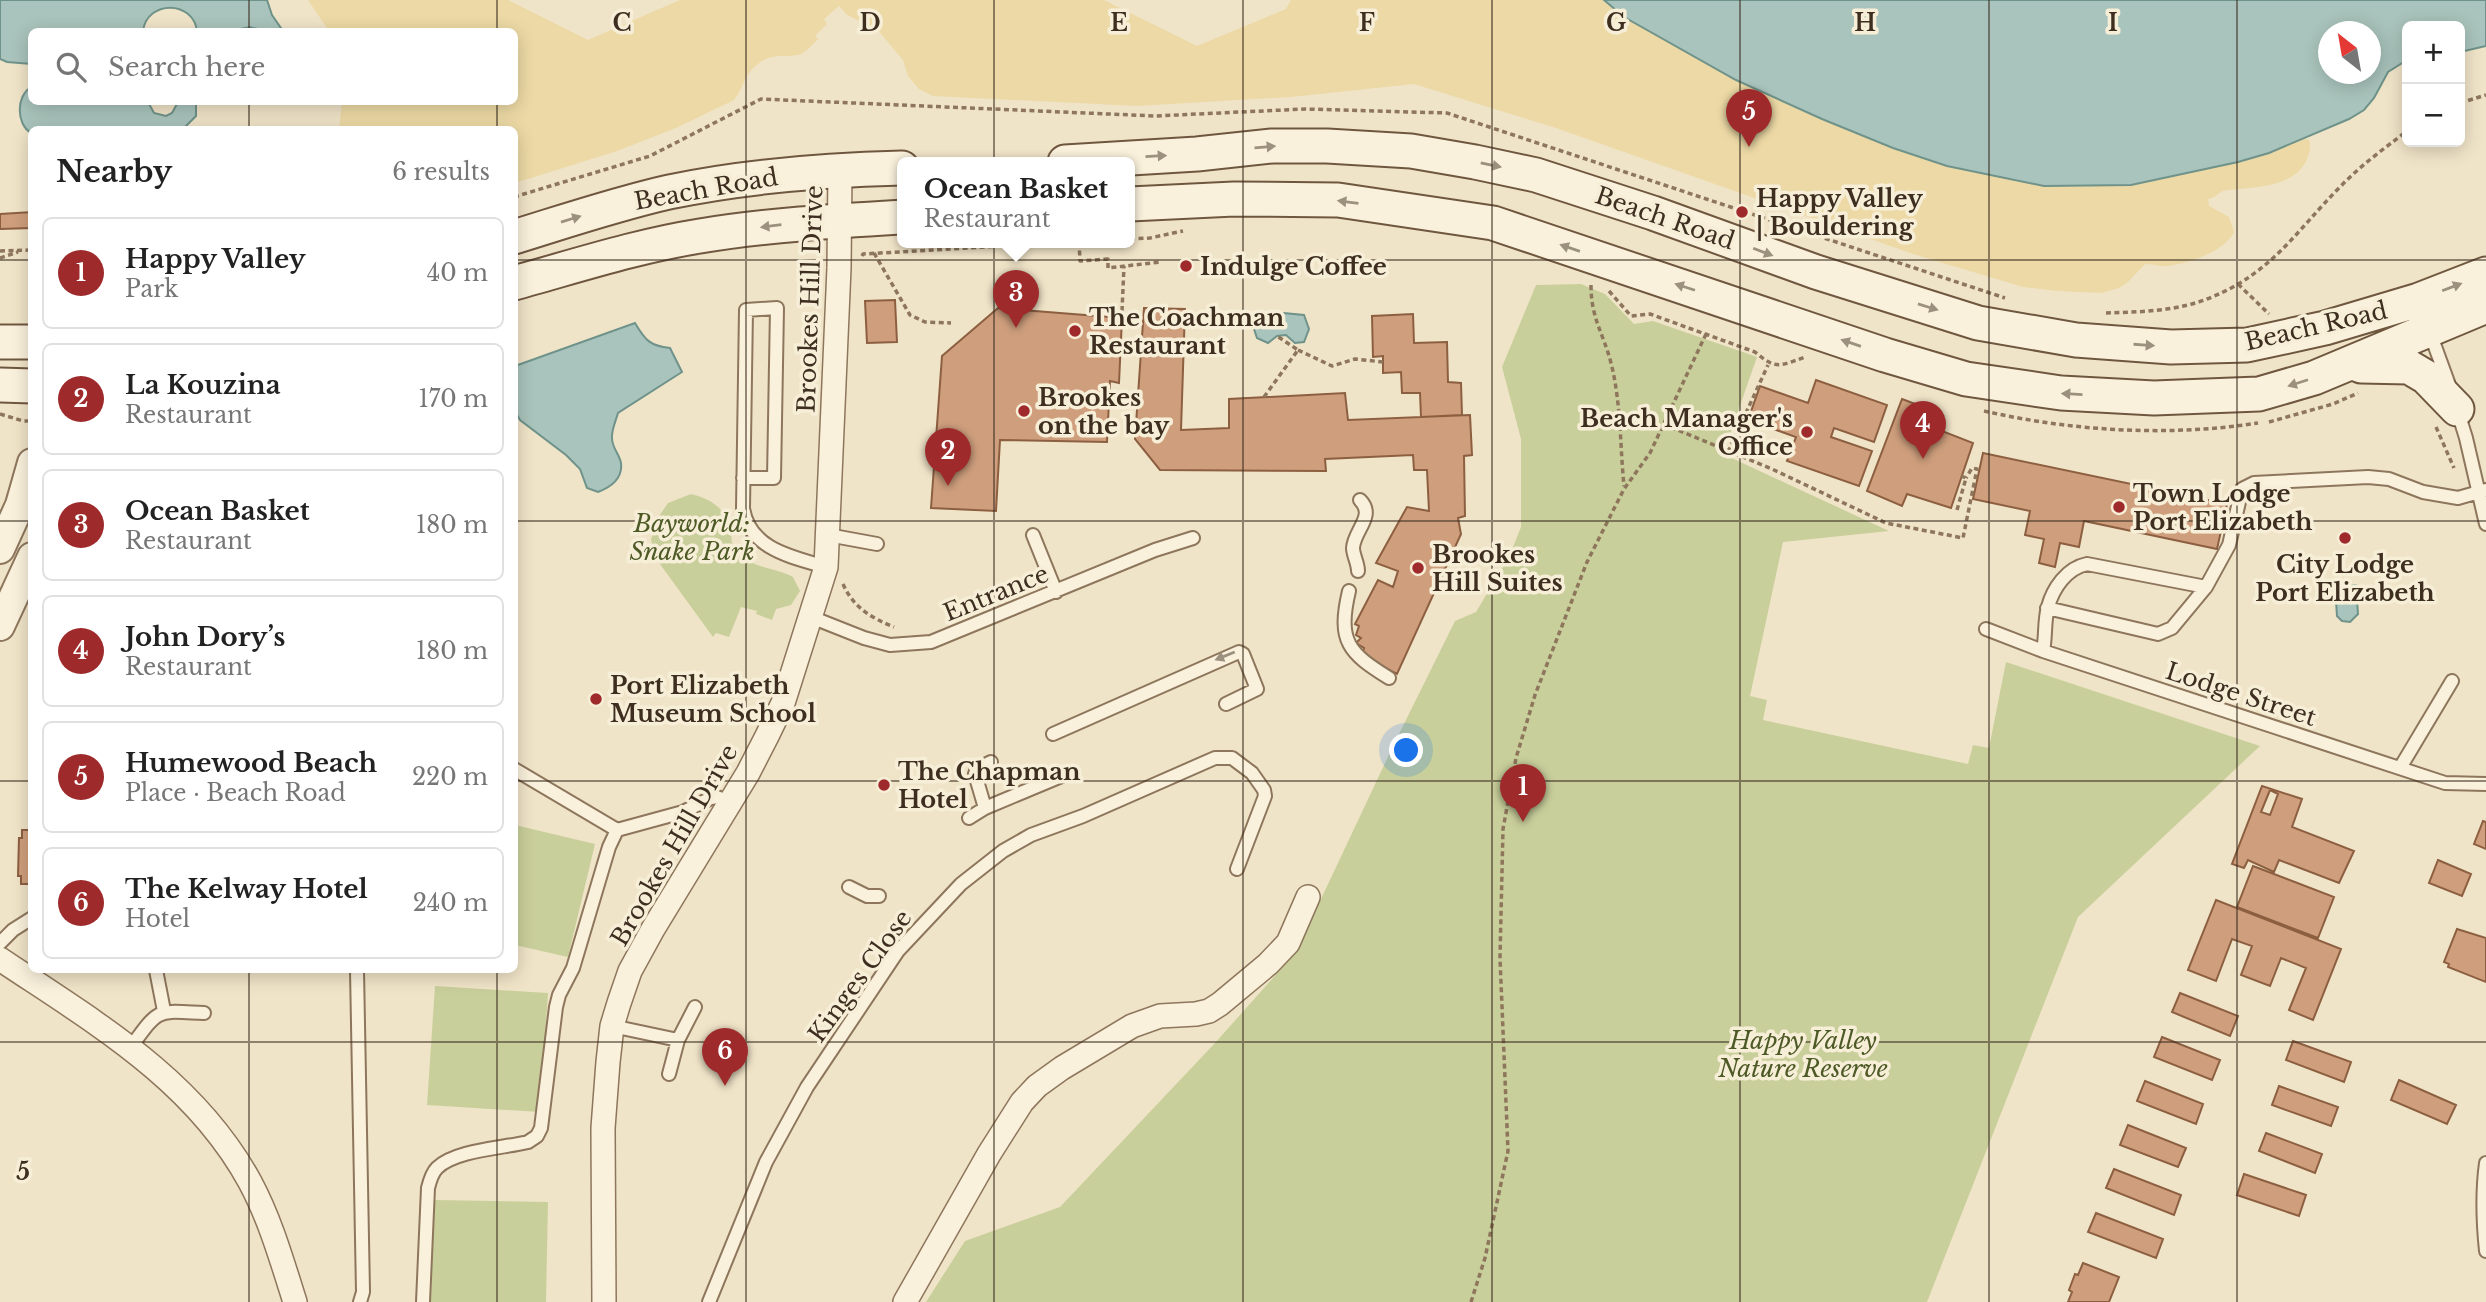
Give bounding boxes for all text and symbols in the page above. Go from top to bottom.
text: C [613,9,631,37]
text: D [859,9,881,37]
text: E [1110,9,1128,37]
text: F [1359,9,1375,37]
text: G [1606,9,1626,37]
text: H [1854,9,1876,37]
text: I [2108,9,2118,37]
north arrow [2318,21,2381,84]
map controls [2402,21,2465,147]
button: + [2402,21,2465,84]
search box [28,28,518,105]
icon: search [52,48,90,86]
text: Search here [108,51,265,83]
button: − [2402,84,2465,147]
pin: 5 [1726,89,1772,147]
one-way arrow [1255,141,1277,152]
one-way arrow [1145,151,1167,162]
text: Nearby [56,153,172,190]
popup [897,157,1135,248]
text: 6 results [392,158,490,186]
one-way arrow [1481,160,1503,171]
street label: Beach Road [632,162,780,216]
text: Ocean Basket [924,173,1108,205]
street label: Beach Road [1591,181,1739,255]
place label: Happy Valley | Bouldering [1756,184,1923,241]
street label: Brookes Hill Drive [792,185,828,413]
one-way arrow [1337,196,1359,207]
marker: Happy Valley | Bouldering [1734,204,1750,220]
text: Restaurant [924,205,1050,233]
one-way arrow [561,214,582,224]
one-way arrow [760,221,782,232]
one-way arrow [1559,242,1580,253]
text: Happy Valley [125,243,306,275]
one-way arrow [1753,247,1774,258]
place label: Indulge Coffee [1200,252,1387,281]
marker: Indulge Coffee [1178,258,1194,274]
text: 1 [76,259,86,287]
text: 40 m [427,259,488,287]
pin: 3 [993,270,1039,328]
text: Park [125,275,178,303]
one-way arrow [1675,281,1696,292]
one-way arrow [2442,282,2463,293]
street label: Beach Road [2242,295,2390,357]
place label: The Coachman Restaurant [1089,303,1285,360]
one-way arrow [1917,303,1938,313]
marker: The Coachman Restaurant [1067,323,1083,339]
one-way arrow [1841,337,1862,348]
one-way arrow [2133,340,2155,351]
text: La Kouzina [125,369,281,401]
one-way arrow [2287,379,2308,389]
place label: Brookes on the bay [1038,383,1170,440]
text: 2 [74,385,88,413]
text: 170 m [418,385,488,413]
one-way arrow [2061,388,2083,399]
text: Restaurant [125,401,252,429]
pin: 4 [1900,401,1946,459]
marker: Brookes on the bay [1016,403,1032,419]
place label: Beach Manager's Office [1580,404,1793,461]
marker: Beach Manager's Office [1799,424,1815,440]
pin: 2 [925,428,971,486]
place label: Town Lodge Port Elizabeth [2133,479,2312,536]
text: Ocean Basket [125,495,310,527]
marker: Town Lodge Port Elizabeth [2111,499,2127,515]
park label: Bayworld: Snake Park [629,509,755,566]
text: 3 [74,511,88,539]
text: 180 m [416,511,488,539]
text: Restaurant [125,527,252,555]
marker: City Lodge Port Elizabeth [2337,530,2353,546]
place label: Brookes Hill Suites [1432,540,1563,597]
place label: City Lodge Port Elizabeth [2255,550,2435,607]
street label: Entrance [939,559,1053,627]
marker: Brookes Hill Suites [1410,560,1426,576]
text: John Dory’s [125,621,285,653]
text: 4 [73,637,89,665]
text: 180 m [416,637,488,665]
one-way arrow [1215,651,1236,662]
text: Restaurant [125,653,252,681]
street label: Lodge Street [2162,656,2320,732]
place label: Port Elizabeth Museum School [610,671,816,728]
marker: Port Elizabeth Museum School [588,691,604,707]
your location [1389,733,1423,767]
street label: Brookes Hill Drive [604,739,744,951]
text: Humewood Beach [125,747,377,779]
place label: The Chapman Hotel [898,757,1081,814]
text: 5 [74,763,88,791]
text: 220 m [412,763,488,791]
pin: 1 [1500,764,1546,822]
marker: The Chapman Hotel [876,777,892,793]
text: Place · Beach Road [125,779,346,807]
text: The Kelway Hotel [125,873,368,905]
text: 6 [73,889,89,917]
text: 240 m [413,889,488,917]
street label: Kinges Close [802,904,918,1048]
text: Hotel [125,905,190,933]
park label: Happy Valley Nature Reserve [1717,1026,1888,1083]
pin: 6 [702,1028,748,1086]
text: 5 [16,1158,30,1186]

